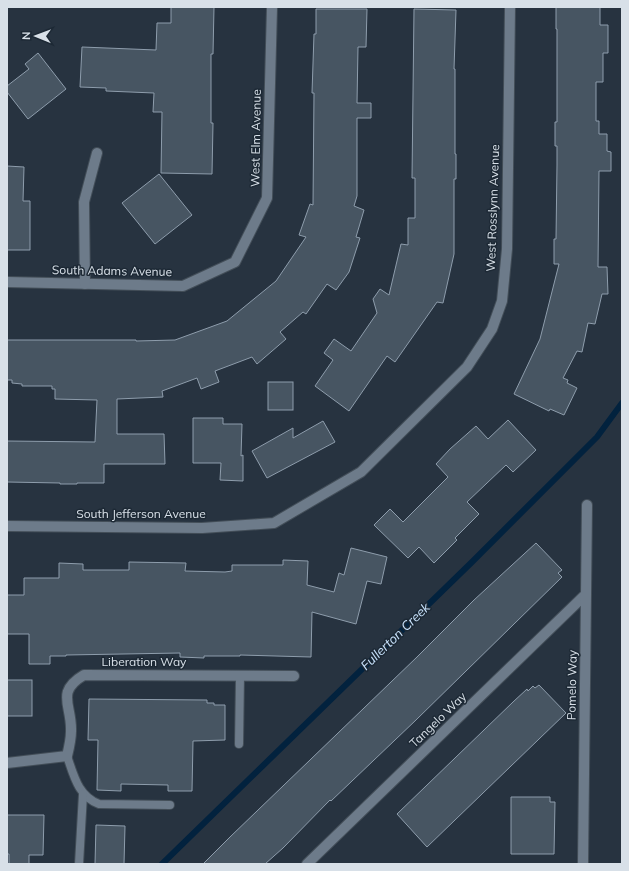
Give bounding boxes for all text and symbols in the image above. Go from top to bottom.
north arrow [16,16,56,56]
text: N [19,32,33,40]
street label: West Elm Avenue [247,89,264,187]
street label: West Rosslynn Avenue [483,144,502,272]
street label: South Adams Avenue [52,262,172,279]
street label: South Jefferson Avenue [76,506,206,521]
water label: Fullerton Creek [357,599,433,673]
street label: Pomelo Way [563,649,580,720]
street label: Liberation Way [102,654,187,669]
street label: Tangelo Way [406,688,470,751]

